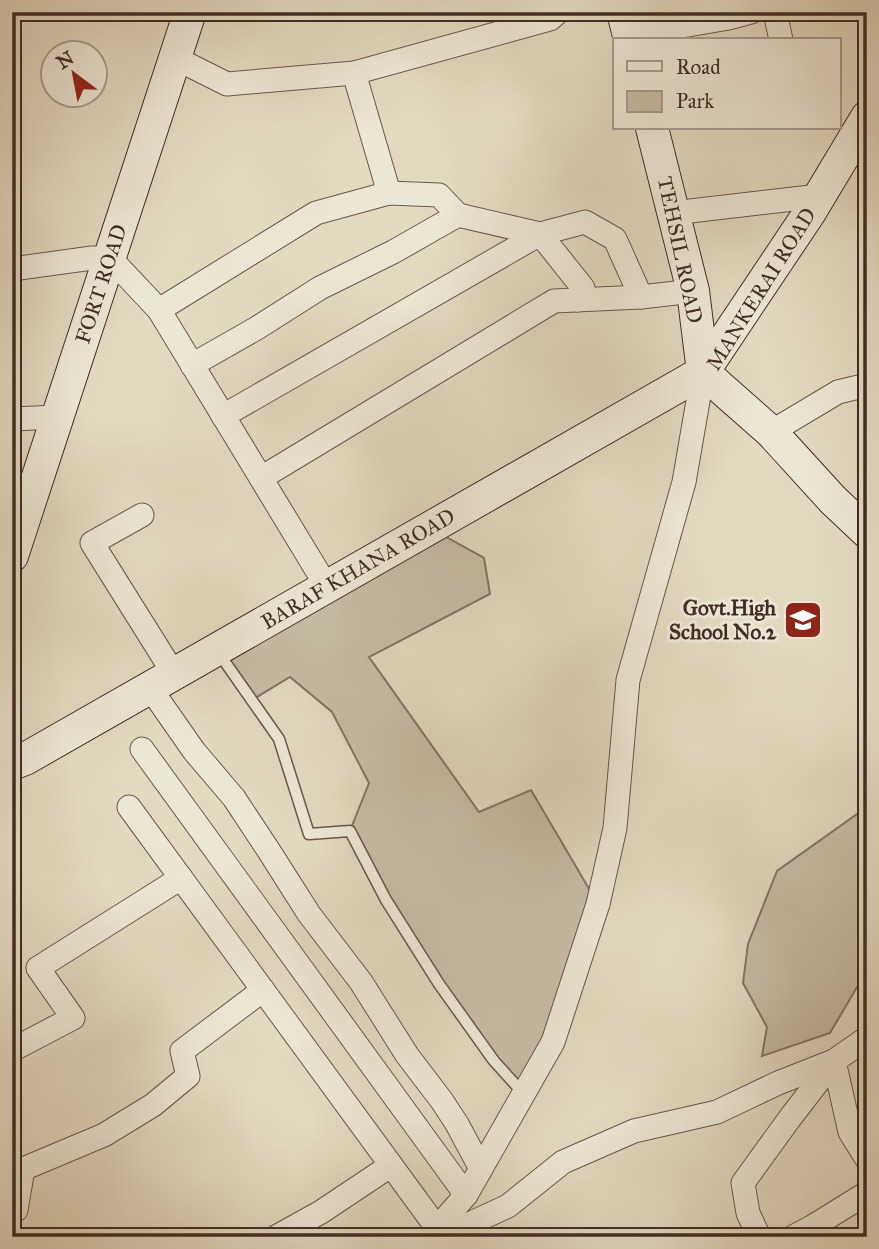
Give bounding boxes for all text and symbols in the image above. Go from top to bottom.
north arrow [38,38,108,108]
legend [613,38,840,130]
text: N [52,46,78,74]
text: Road [676,54,721,80]
text: Park [676,88,714,114]
street label: TEHSIL ROAD [652,174,708,326]
street label: MANKERAI ROAD [700,203,822,375]
street label: FORT ROAD [70,221,132,347]
street label: BARAF KHANA ROAD [256,503,460,635]
place label: Govt.High School No.2 [669,595,777,645]
school or university icon: Govt.High School No.2 [782,599,824,641]

